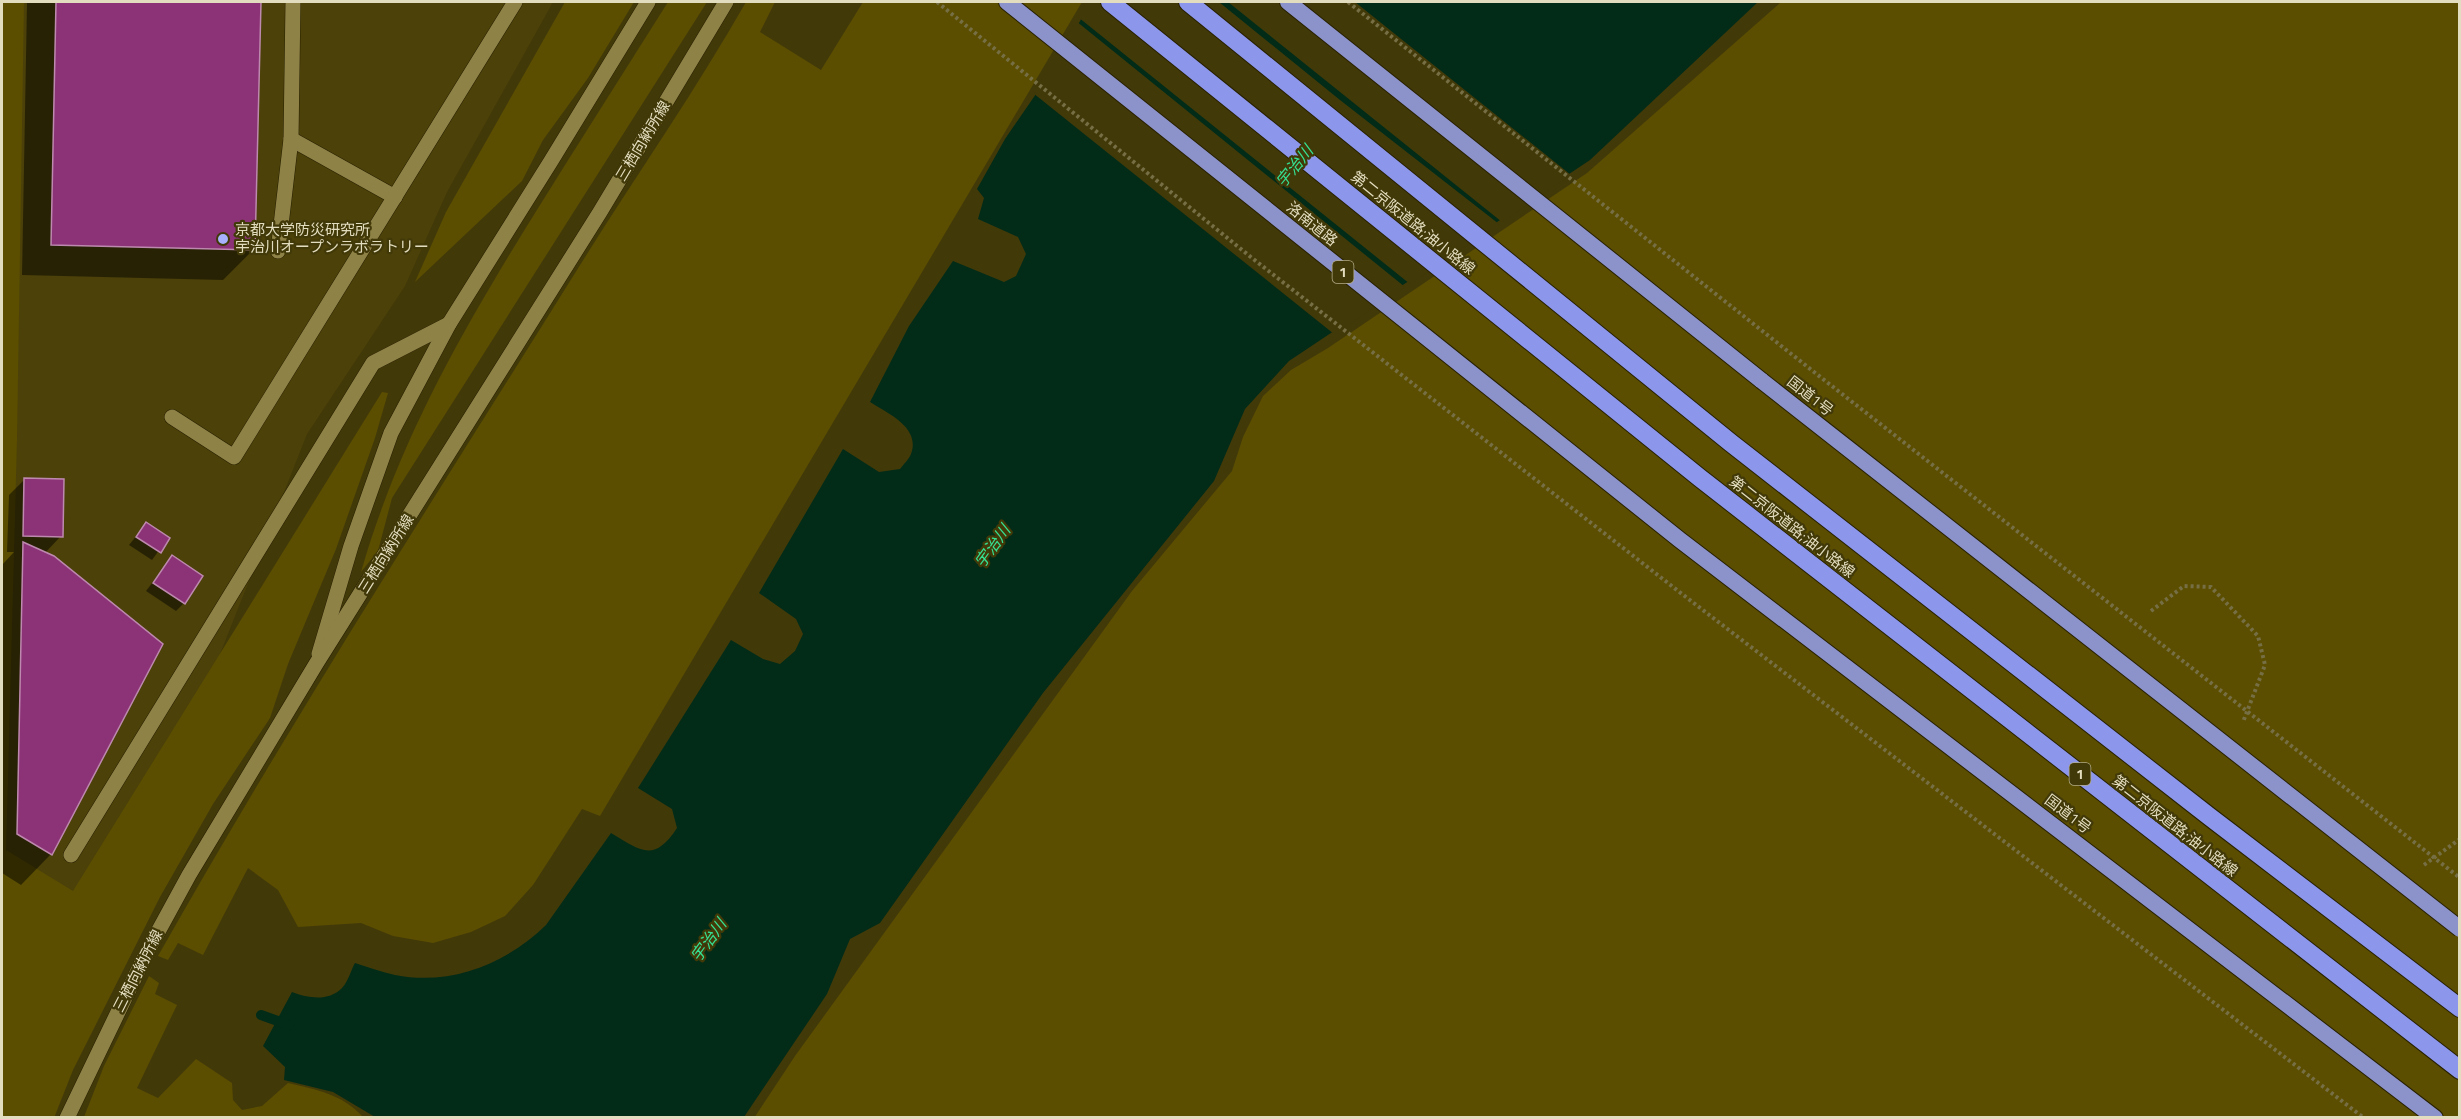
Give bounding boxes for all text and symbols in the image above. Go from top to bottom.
street label: 三栖向納所線 [610,96,676,185]
water label: 宇治川 [1270,138,1320,192]
street label: 第二京阪道路;油小路線 [1346,165,1480,280]
street label: 洛南道路 [1282,196,1343,251]
place label: 京都大学防災研究所 宇治川オープンラボラトリー [235,218,429,258]
marker: 京都大学防災研究所 宇治川オープンラボラトリー [216,232,230,246]
road number: 1 [1332,261,1354,283]
street label: 国道1号 [1782,370,1838,421]
street label: 第二京阪道路;油小路線 [1725,470,1860,583]
street label: 三栖向納所線 [352,509,419,598]
water label: 宇治川 [968,518,1017,572]
road number: 1 [2070,763,2090,785]
street label: 第二京阪道路;油小路線 [2108,769,2243,882]
street label: 国道1号 [2040,788,2097,839]
water label: 宇治川 [684,912,733,966]
street label: 三栖向納所線 [107,925,168,1016]

